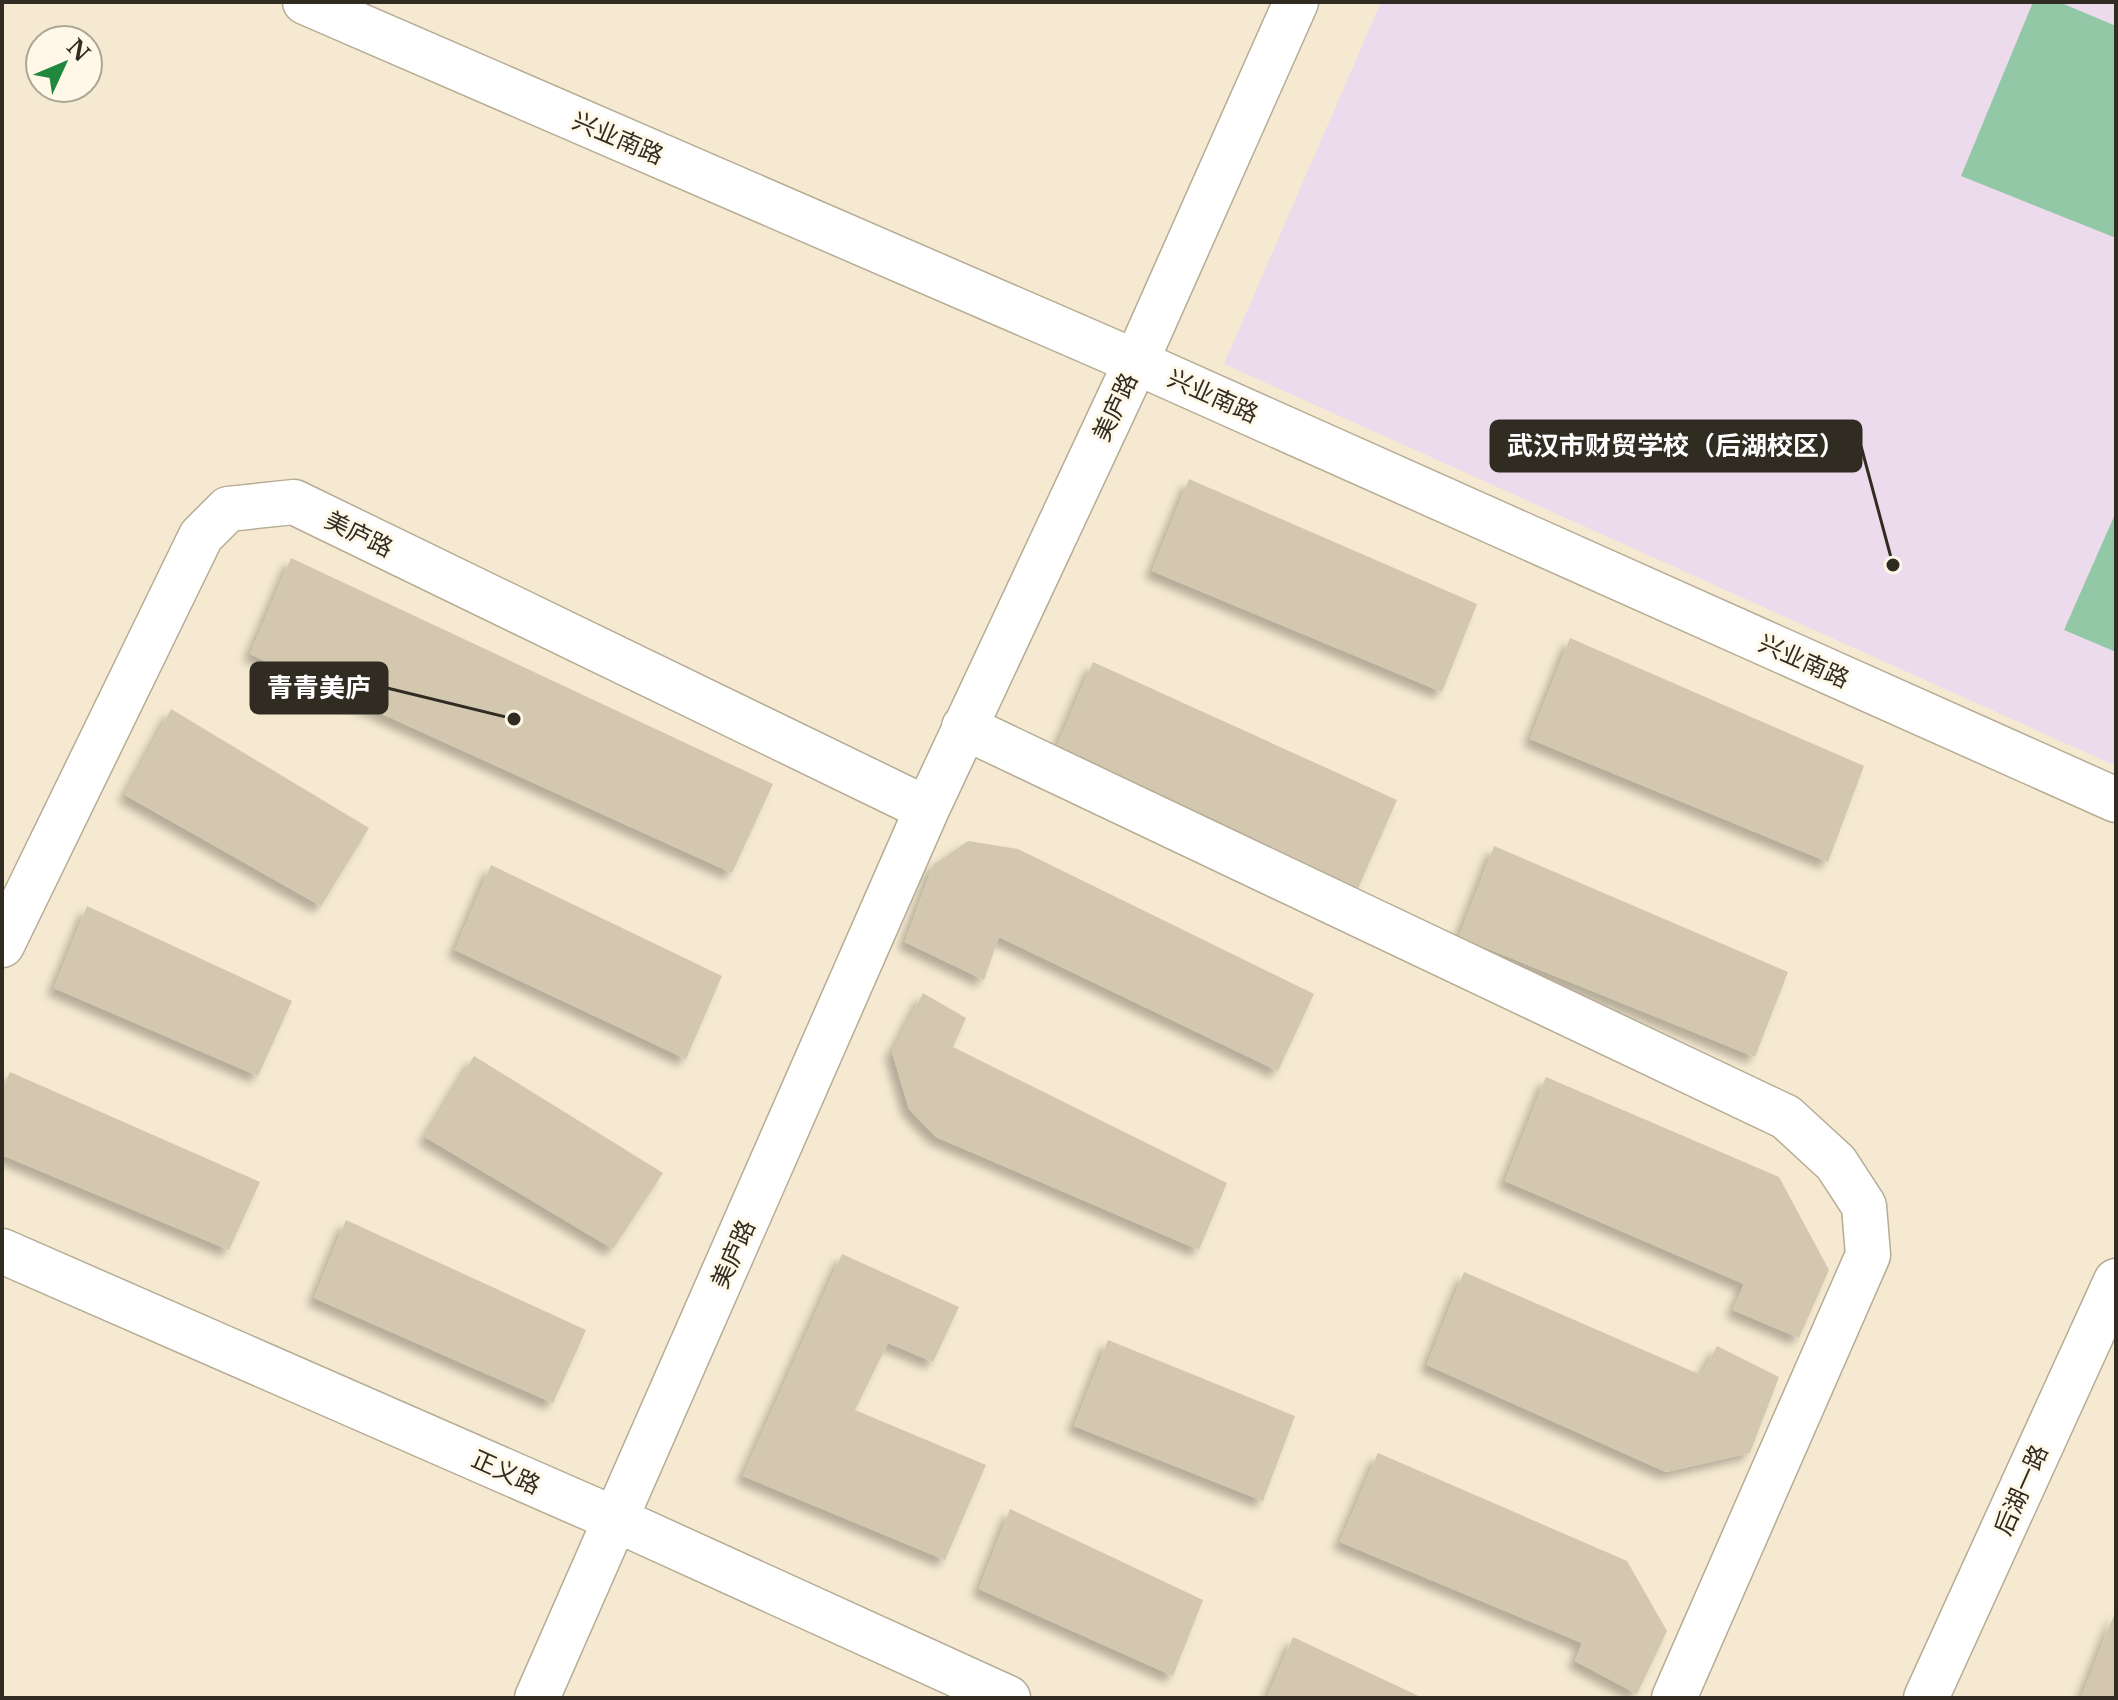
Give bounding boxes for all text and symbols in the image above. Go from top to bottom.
north arrow [24,24,104,104]
text: N [61,34,95,67]
street label: 兴业南路 [568,106,668,170]
street label: 兴业南路 [1163,363,1263,429]
street label: 美庐路 [1087,368,1143,446]
callout: 武汉市财贸学校（后湖校区） [1491,421,1861,471]
text: 武汉市财贸学校（后湖校区） [1507,430,1845,462]
street label: 美庐路 [320,505,398,563]
street label: 兴业南路 [1754,628,1854,694]
callout: 青青美庐 [251,663,387,713]
text: 青青美庐 [267,672,371,704]
street label: 美庐路 [705,1215,761,1293]
street label: 后湖一路 [1988,1440,2054,1540]
street label: 正义路 [467,1444,545,1500]

